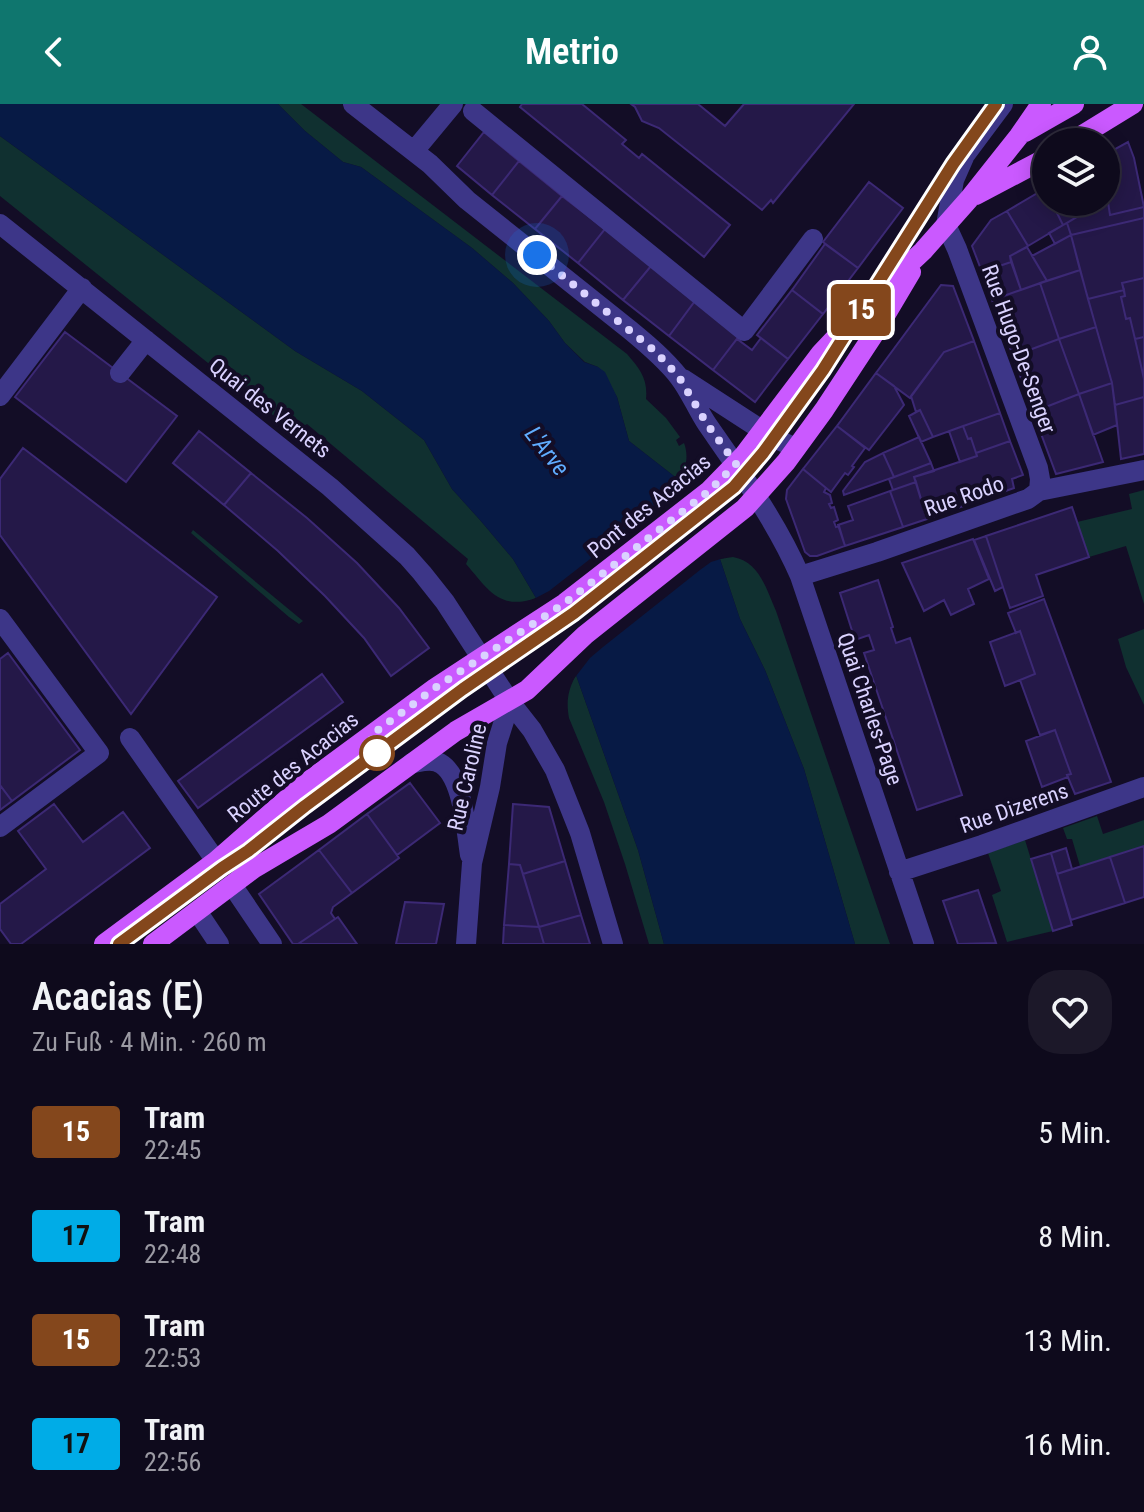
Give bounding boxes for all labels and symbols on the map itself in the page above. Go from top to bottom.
your location [517,235,557,275]
street label: Rue Hugo-De-Senger [977,261,1061,437]
line badge: 15 [825,284,897,336]
street label: Quai des Vernets [204,353,336,463]
water label: L'Arve [519,421,575,481]
street label: Pont des Acacias [583,449,715,563]
street label: Rue Rodo [921,471,1007,521]
street label: Quai Charles-Page [832,630,908,788]
street label: Route des Acacias [223,707,363,827]
street label: Rue Caroline [443,721,491,833]
unlabelled marker [360,736,394,770]
street label: Rue Dizerens [957,778,1071,838]

